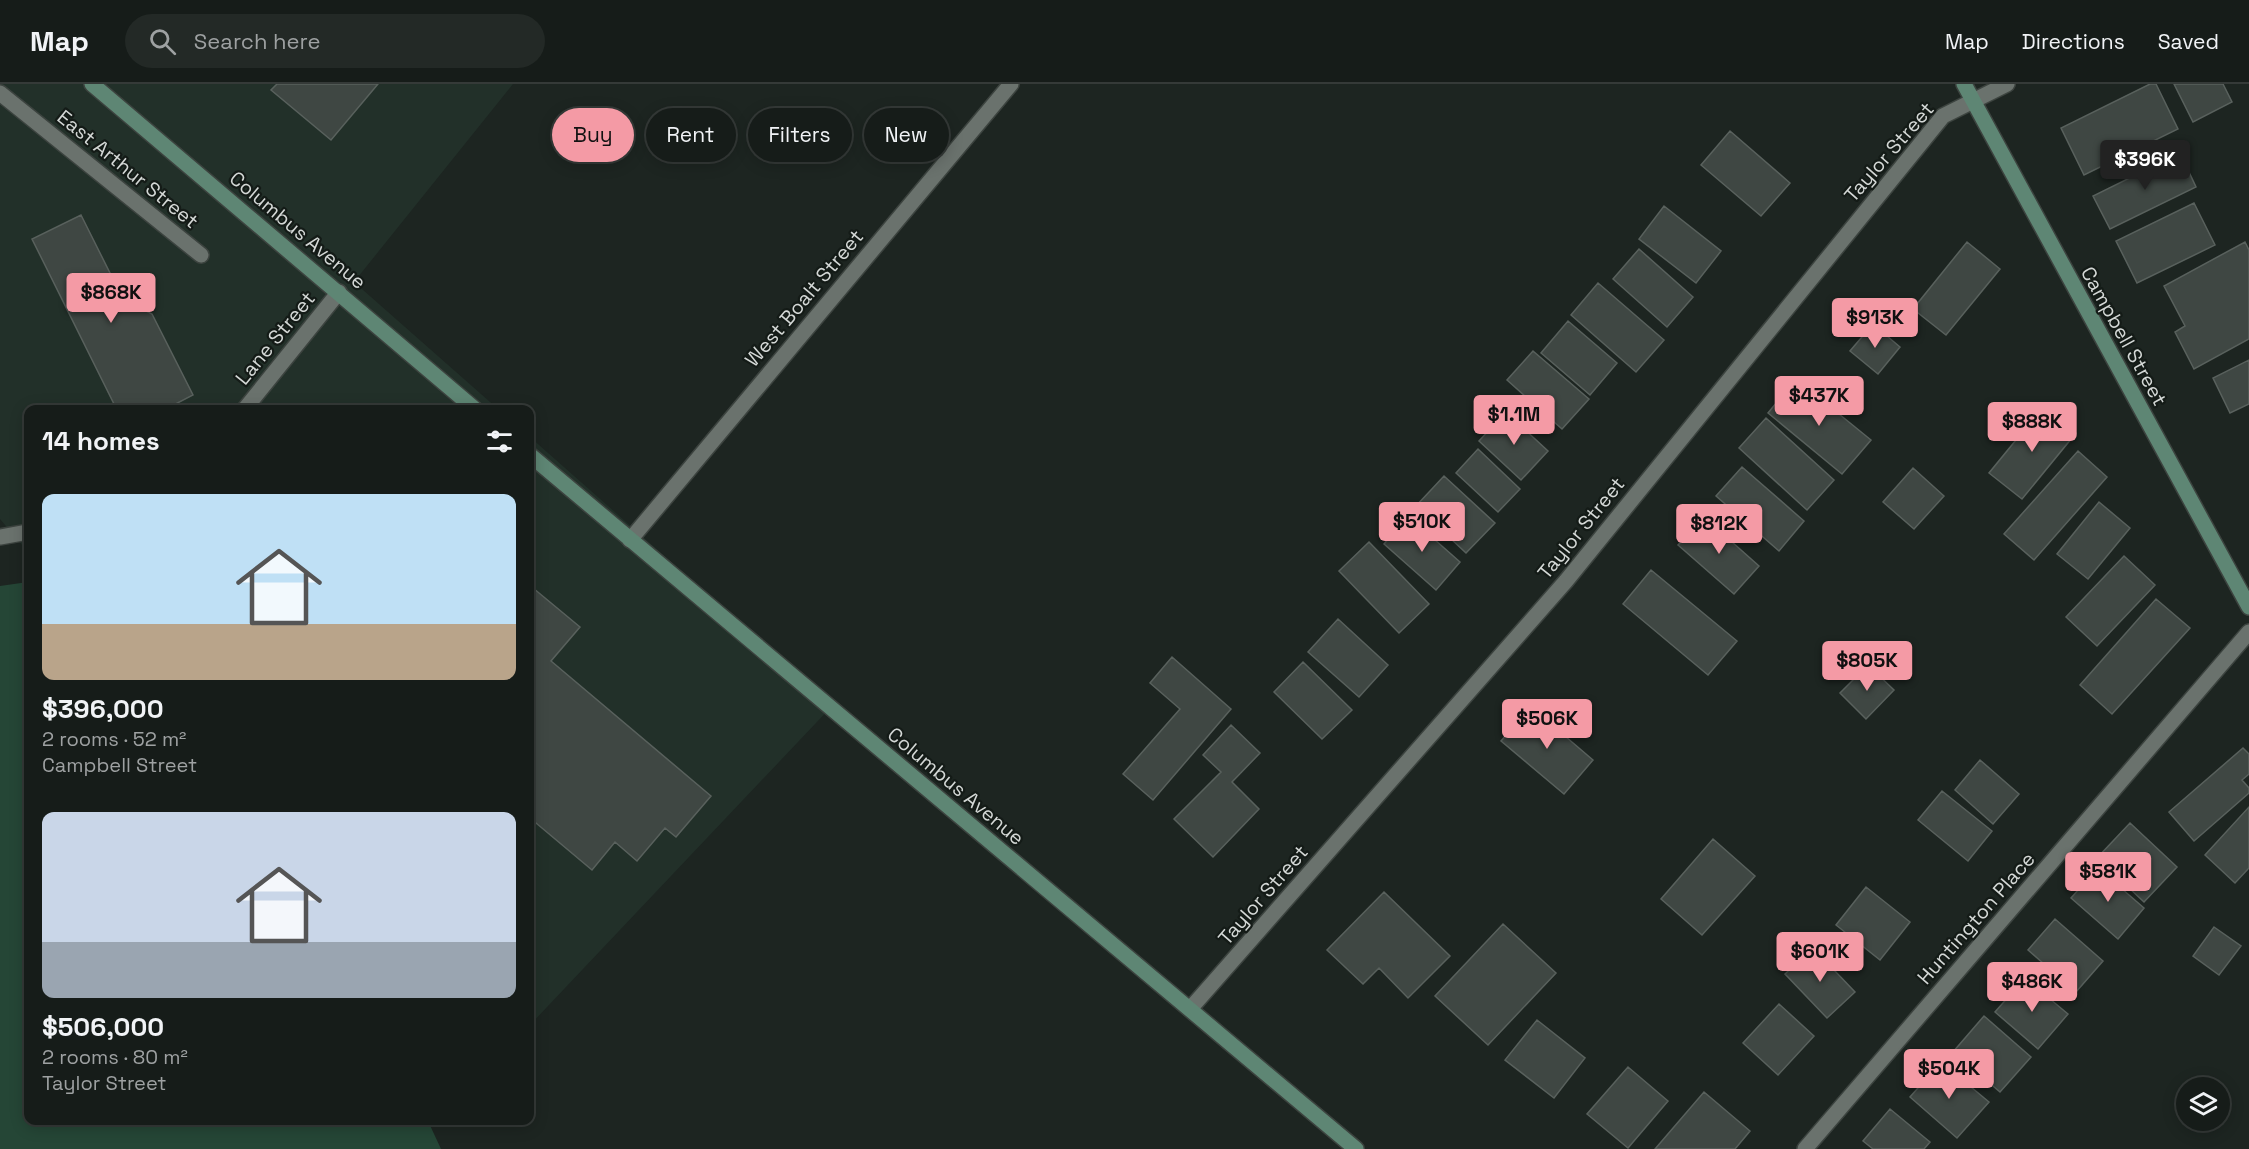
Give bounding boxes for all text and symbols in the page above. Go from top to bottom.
search box [125,14,545,68]
text: Map [30,23,89,59]
icon: search [146,25,179,58]
text: Search here [194,27,321,55]
text: Map [1945,28,1989,55]
text: Directions [2022,28,2125,55]
text: Saved [2158,28,2219,55]
street label: Taylor Street [1838,96,1940,208]
street label: East Arthur Street [52,104,204,234]
chip: Buy [552,108,634,162]
chip: Rent [646,108,736,162]
chip: Filters [748,108,852,162]
chip: New [864,108,949,162]
pin: $396K [2103,140,2187,191]
text: $396K [2114,146,2176,172]
street label: Columbus Avenue [224,165,372,295]
street label: West Boalt Street [739,224,869,372]
street label: Campbell Street [2075,262,2173,410]
pin: $868K [69,273,153,324]
text: $868K [81,279,142,305]
street label: Lane Street [229,286,321,390]
pin: $913K [1833,298,1917,349]
text: $913K [1846,304,1904,330]
pin: $437K [1777,376,1861,427]
text: $437K [1789,382,1849,408]
pin: $1.1M [1472,395,1556,446]
text: $1.1M [1488,401,1540,427]
pin: $888K [1990,402,2074,453]
text: $888K [2002,408,2062,434]
text: 14 homes [42,424,160,458]
icon: filters [483,425,516,458]
street label: Taylor Street [1532,471,1630,585]
pin: $510K [1380,502,1464,553]
pin: $812K [1677,504,1761,555]
text: $510K [1393,508,1451,534]
text: $812K [1690,510,1748,536]
icon: home [225,533,333,641]
pin: $805K [1825,641,1909,692]
text: $805K [1836,647,1898,673]
text: $396,000 [42,692,164,726]
pin: $506K [1505,699,1589,750]
text: $506K [1516,705,1578,731]
street label: Columbus Avenue [882,721,1030,851]
text: 2 rooms · 52 m² [42,726,186,752]
text: Campbell Street [42,752,197,778]
street label: Taylor Street [1212,839,1314,951]
street label: Huntington Place [1911,846,2041,990]
icon: home [225,851,333,959]
pin: $581K [2066,852,2150,903]
text: $581K [2079,858,2137,884]
pin: $601K [1778,932,1862,983]
text: $601K [1791,938,1850,964]
pin: $486K [1990,962,2074,1013]
text: $486K [2001,968,2063,994]
text: $506,000 [42,1010,164,1044]
text: 2 rooms · 80 m² [42,1044,188,1070]
pin: $504K [1907,1049,1991,1100]
text: $504K [1918,1055,1980,1081]
text: Taylor Street [42,1070,167,1096]
map controls [2176,1077,2230,1131]
button: layers [2176,1077,2230,1131]

